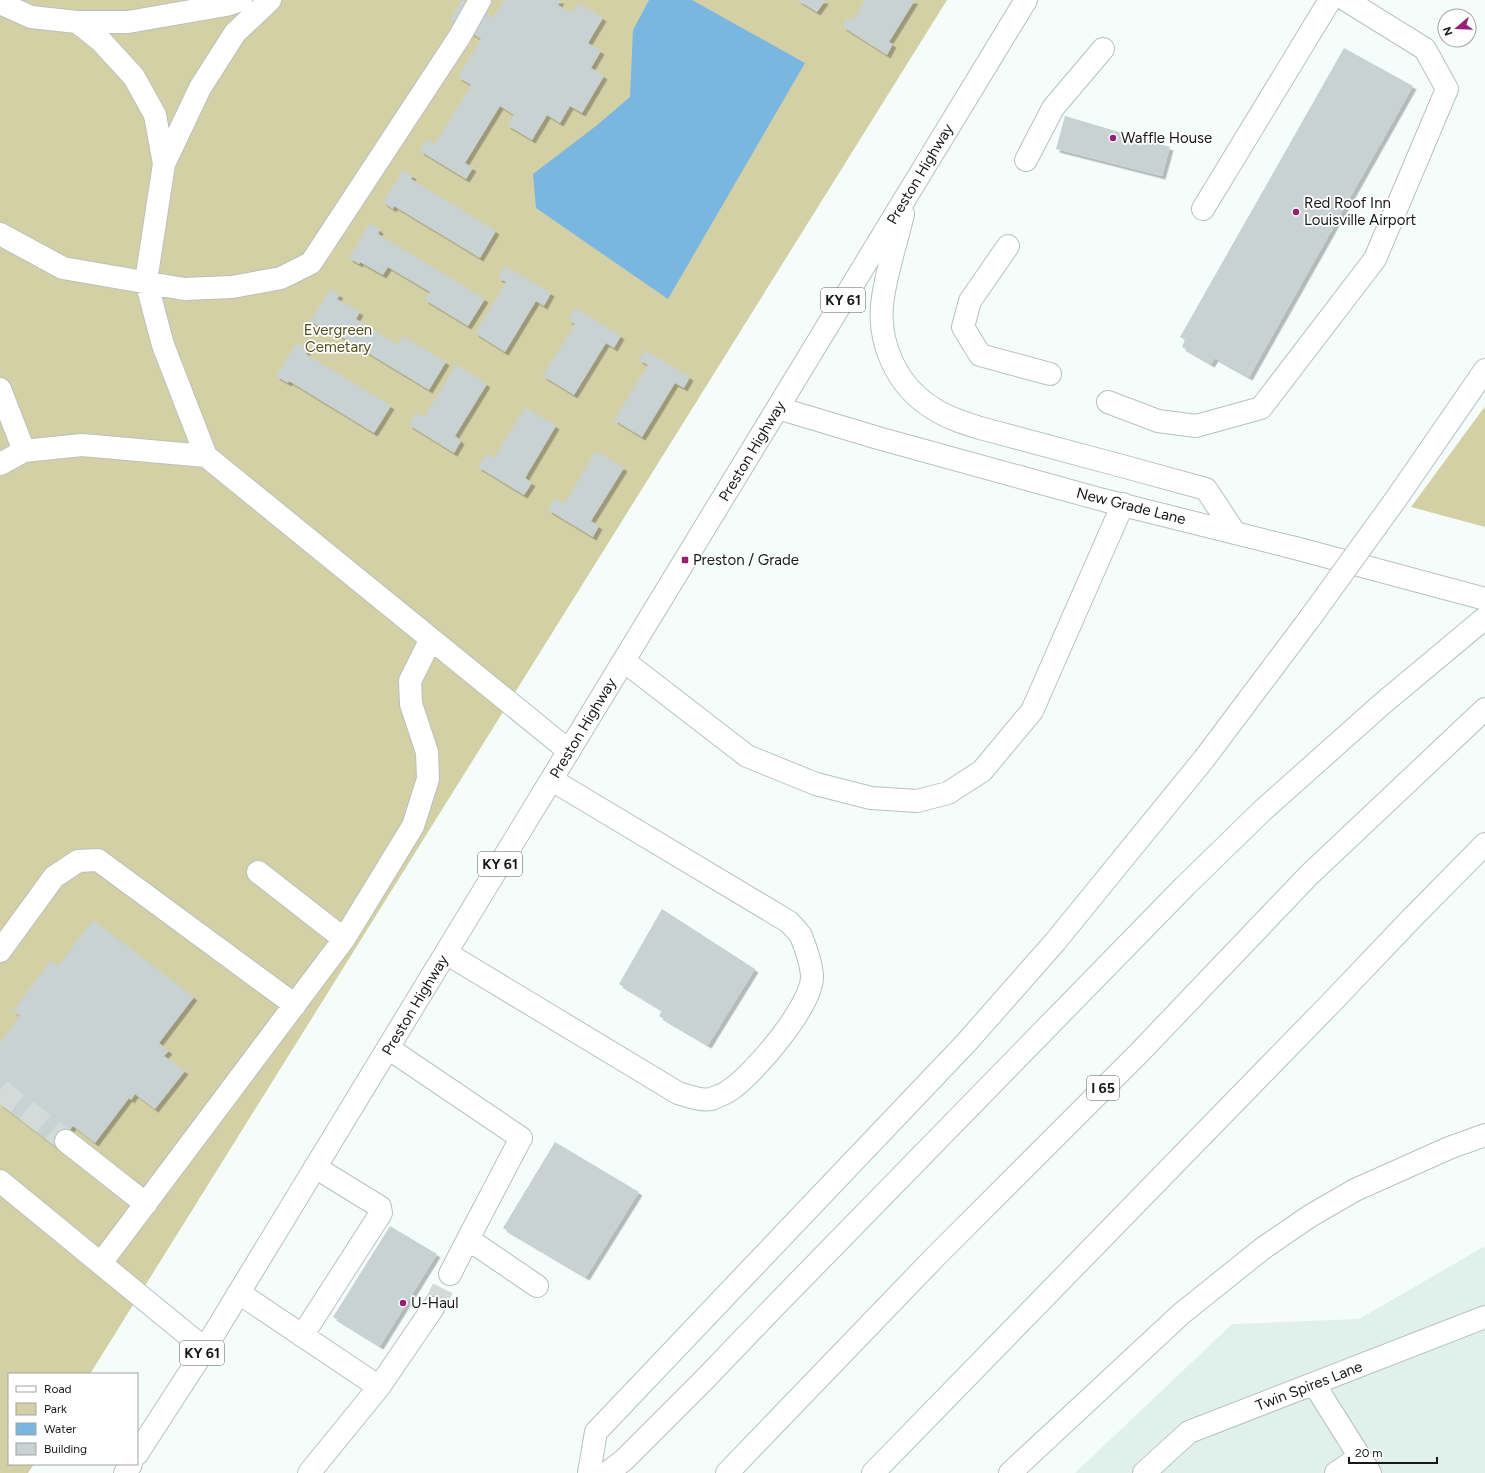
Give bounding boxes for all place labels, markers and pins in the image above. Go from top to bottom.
place label: Waffle House [1121,129,1212,147]
marker: Waffle House [1108,133,1118,143]
place label: Red Roof Inn Louisville Airport [1304,194,1416,229]
marker: Red Roof Inn Louisville Airport [1291,207,1301,217]
place label: Preston / Grade [693,551,799,569]
marker: Preston / Grade [680,555,690,565]
place label: U-Haul [411,1294,458,1312]
marker: U-Haul [398,1298,408,1308]

